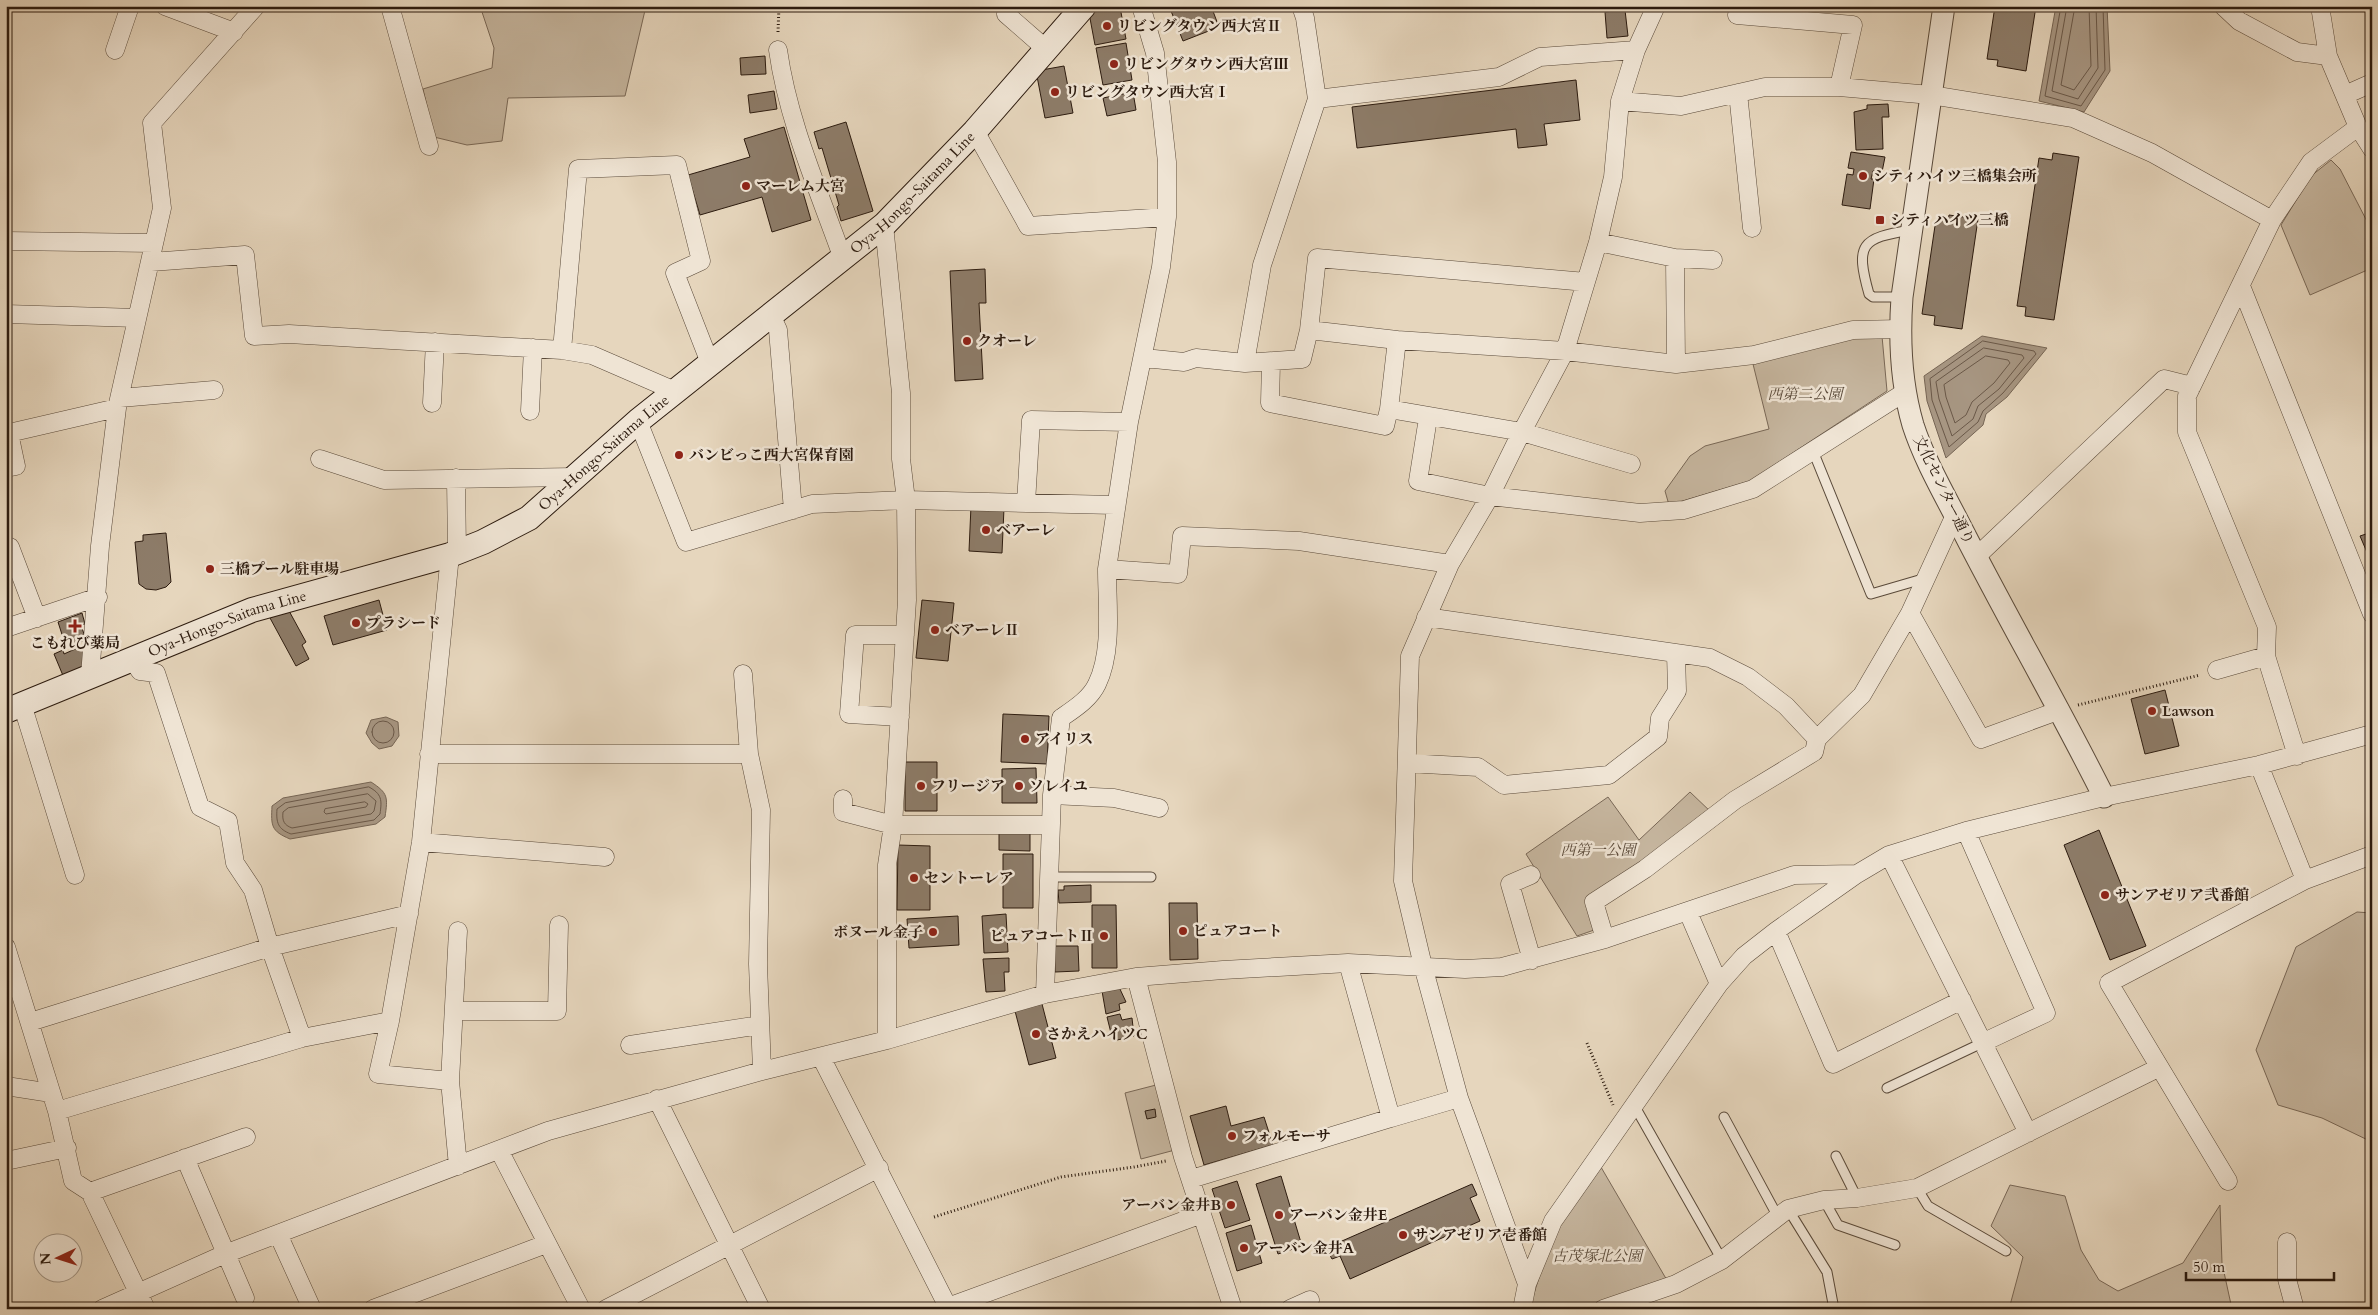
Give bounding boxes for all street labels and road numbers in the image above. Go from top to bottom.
street label: Oya-Hongo-Saitama Line [846,127,979,258]
street label: Oya-Hongo-Saitama Line [534,390,673,515]
street label: 文化センター通り [1909,432,1979,548]
street label: Oya-Hongo-Saitama Line [145,585,309,662]

